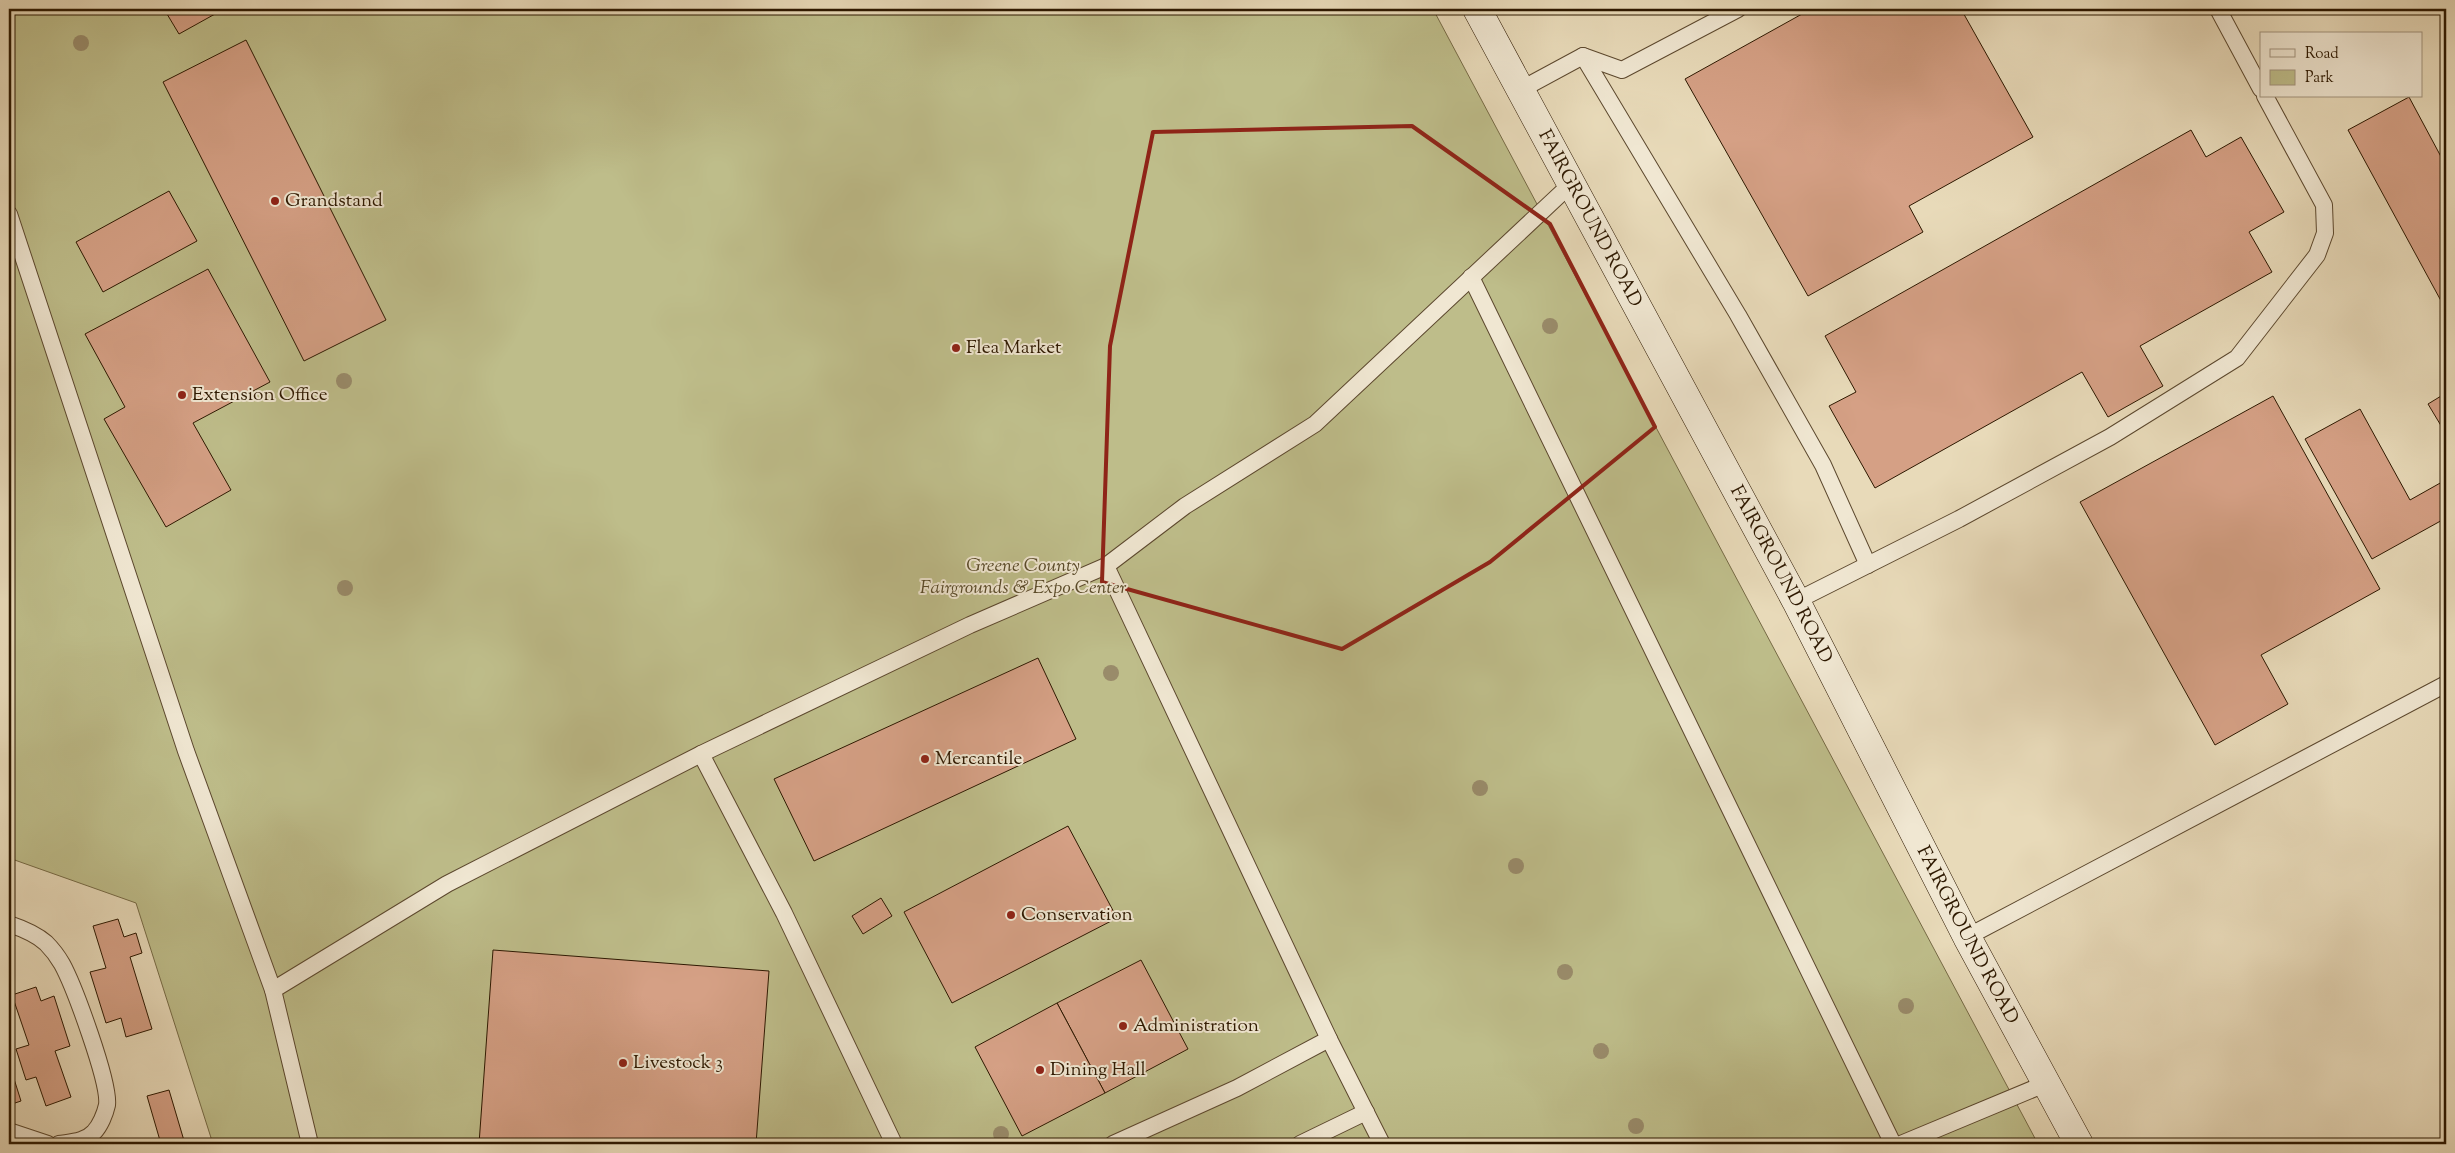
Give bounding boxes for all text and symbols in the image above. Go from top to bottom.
legend [2260,32,2422,98]
text: Road [2305,44,2339,65]
text: Park [2305,68,2334,89]
street label: FAIRGROUND ROAD [1531,125,1649,312]
place label: Grandstand [285,188,383,215]
marker: Grandstand [269,195,281,207]
place label: Flea Market [966,335,1062,362]
marker: Flea Market [950,342,962,354]
place label: Extension Office [192,382,328,409]
marker: Extension Office [176,389,188,401]
street label: FAIRGROUND ROAD [1723,481,1839,668]
park label: Greene County Fairgrounds & Expo Center [920,553,1127,602]
place label: Mercantile [935,746,1023,773]
marker: Mercantile [919,753,931,765]
street label: FAIRGROUND ROAD [1909,841,2025,1029]
place label: Conservation [1021,902,1133,929]
marker: Conservation [1005,909,1017,921]
place label: Administration [1133,1013,1259,1040]
marker: Administration [1117,1020,1129,1032]
place label: Livestock 3 [633,1050,723,1077]
marker: Livestock 3 [617,1057,629,1069]
place label: Dining Hall [1050,1057,1146,1084]
marker: Dining Hall [1034,1064,1046,1076]

